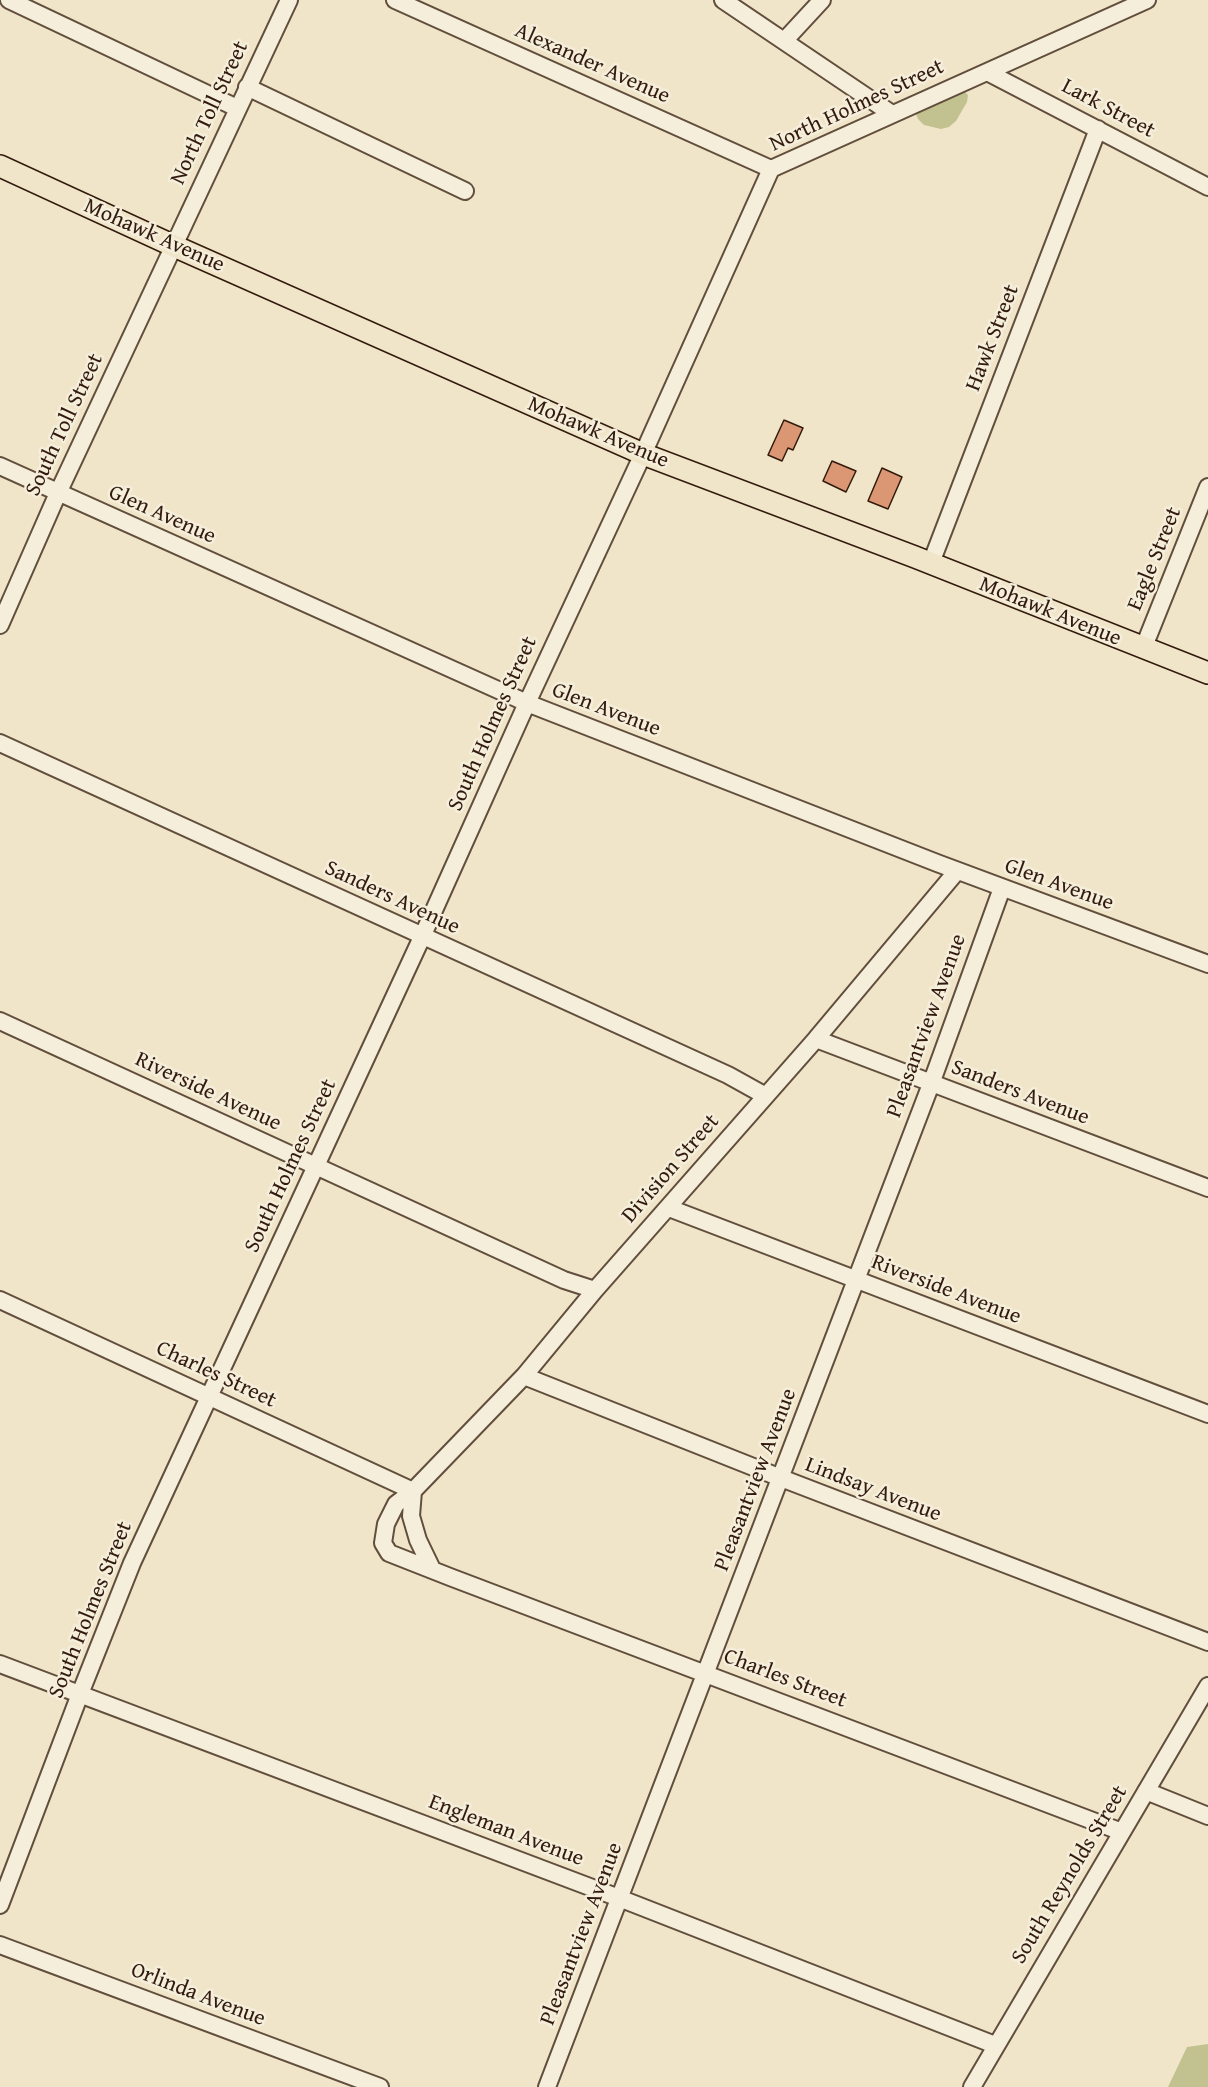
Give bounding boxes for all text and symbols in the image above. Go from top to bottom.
street label: Alexander Avenue [510,18,674,110]
street label: North Toll Street [165,37,255,189]
street label: North Holmes Street [766,54,948,158]
street label: Lark Street [1057,73,1159,145]
street label: Mohawk Avenue [80,193,228,279]
street label: Hawk Street [961,281,1025,395]
street label: South Toll Street [20,349,110,501]
street label: Mohawk Avenue [523,391,673,475]
street label: Glen Avenue [104,480,220,550]
street label: Eagle Street [1122,503,1188,615]
street label: Mohawk Avenue [975,571,1125,653]
street label: South Holmes Street [443,633,543,815]
street label: Glen Avenue [548,677,664,743]
street label: Glen Avenue [1001,853,1117,917]
street label: Sanders Avenue [320,855,464,941]
street label: Pleasantview Avenue [882,931,972,1121]
street label: Riverside Avenue [131,1047,285,1137]
street label: Sanders Avenue [947,1055,1093,1131]
street label: South Holmes Street [239,1075,343,1257]
street label: Division Street [617,1109,725,1229]
street label: Riverside Avenue [867,1249,1025,1331]
street label: Charles Street [152,1336,280,1414]
street label: Pleasantview Avenue [709,1385,803,1575]
street label: Lindsay Avenue [801,1452,945,1528]
street label: South Holmes Street [43,1518,139,1702]
street label: Charles Street [720,1643,850,1715]
street label: South Reynolds Street [1006,1781,1134,1969]
street label: Engleman Avenue [425,1789,587,1873]
street label: Pleasantview Avenue [535,1839,629,2029]
street label: Orlinda Avenue [127,1957,269,2033]

